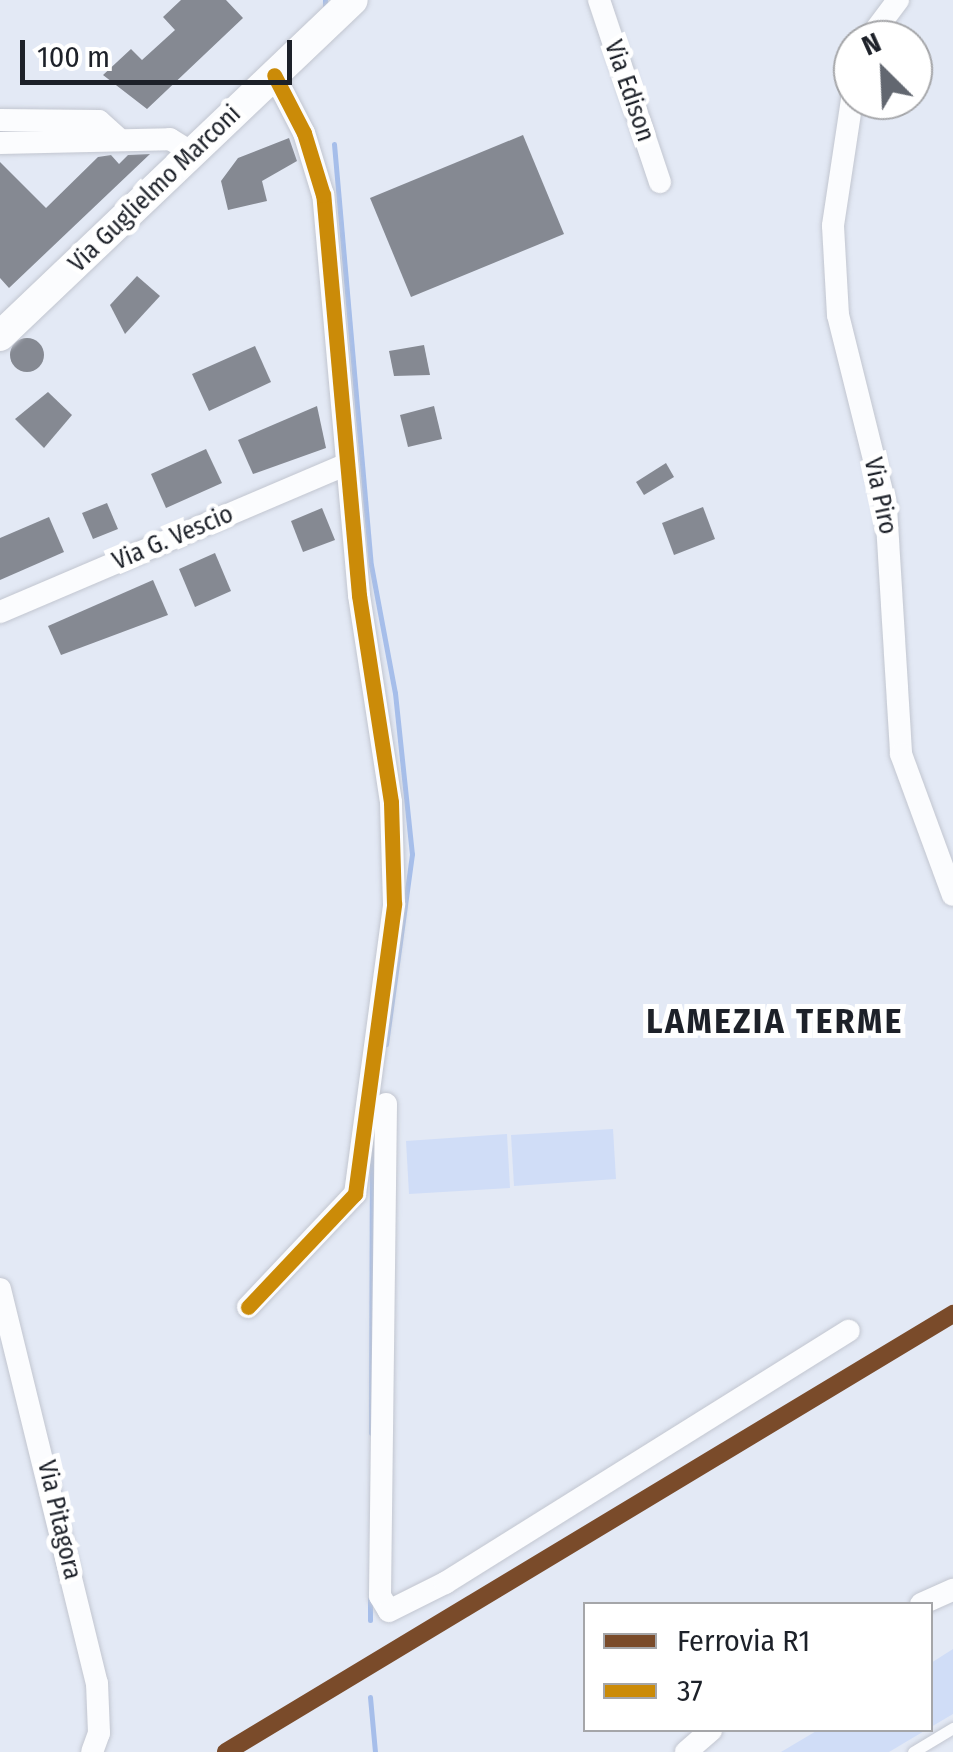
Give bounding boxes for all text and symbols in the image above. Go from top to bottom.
scale bar [25,20,298,82]
north arrow [833,20,933,120]
text: N [857,25,886,62]
street label: Via Edison [598,36,660,146]
text: 100 m [37,39,110,75]
street label: Via Guglielmo Marconi [63,99,247,279]
street label: Via Piro [857,455,903,537]
street label: Via G. Vescio [108,499,238,577]
district label: LAMEZIA TERME [646,1000,904,1042]
street label: Via Pitagora [31,1458,87,1582]
legend [583,1602,933,1732]
text: Ferrovia R1 [677,1623,810,1659]
text: 37 [677,1673,703,1709]

